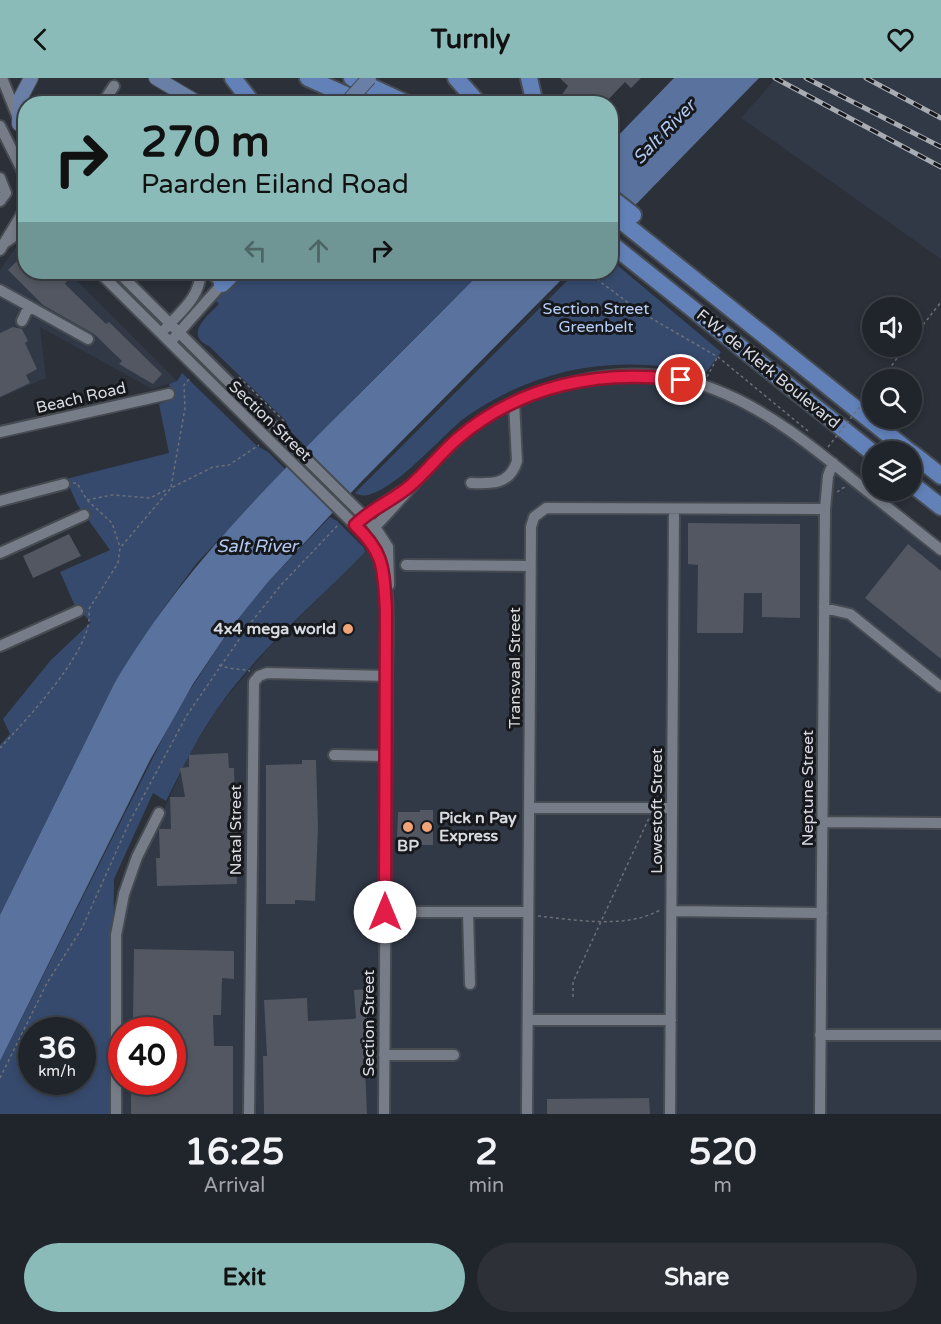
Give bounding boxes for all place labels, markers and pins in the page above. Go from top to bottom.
pin [655,354,706,405]
place label: 4x4 mega world [214,619,336,639]
marker: 4x4 mega world [341,622,355,636]
place label: Pick n Pay Express [439,808,517,846]
marker: BP [401,820,415,834]
marker: Pick n Pay Express [420,820,434,834]
place label: BP [397,836,419,856]

